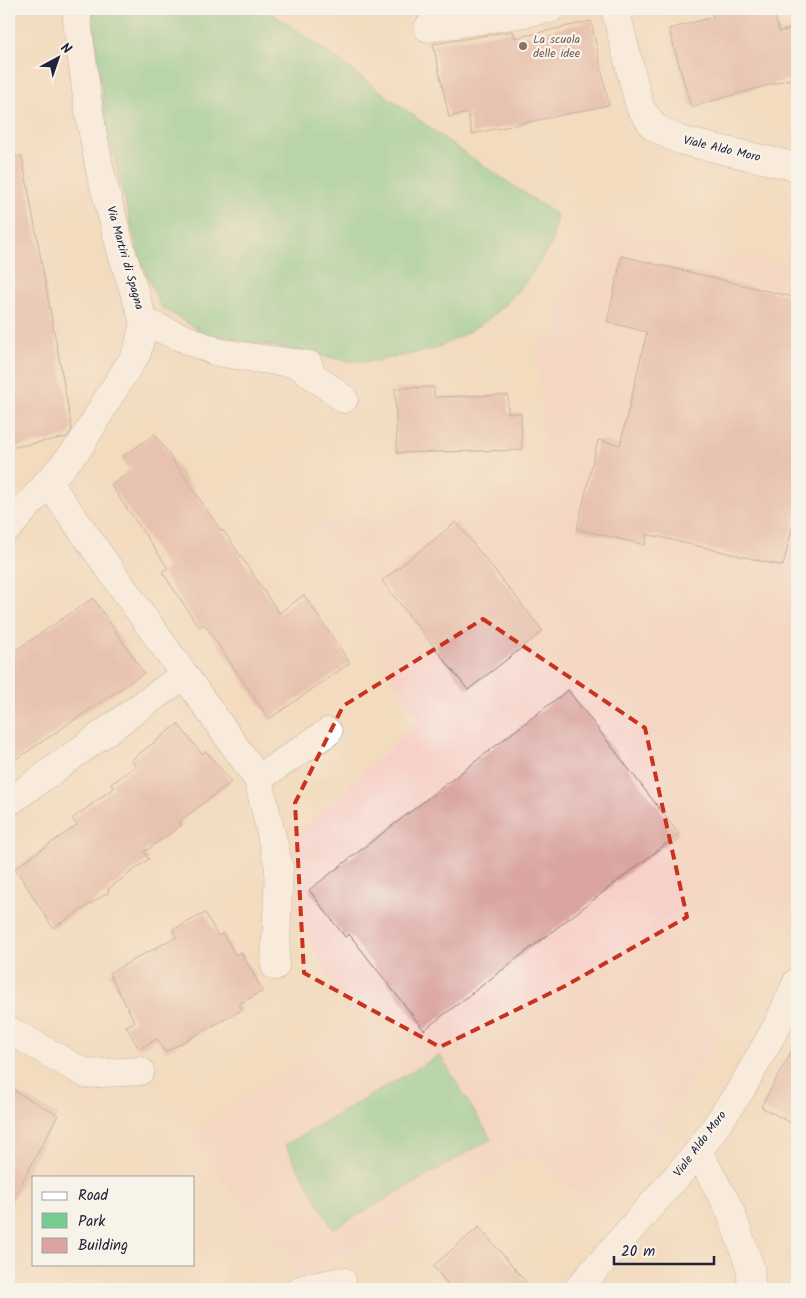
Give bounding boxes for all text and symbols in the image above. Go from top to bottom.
place label: La scuola delle idee [533,30,581,63]
north arrow [32,32,82,82]
text: N [55,38,76,60]
marker: La scuola delle idee [517,40,529,52]
street label: Viale Aldo Moro [681,131,763,167]
street label: Via Martiri di Spagna [101,204,149,312]
street label: Viale Aldo Moro [669,1107,731,1181]
legend [32,1176,195,1266]
text: Road [78,1184,109,1208]
text: Park [78,1210,106,1234]
scale bar [614,1233,714,1265]
text: Building [78,1234,128,1258]
text: 20 m [621,1240,655,1264]

